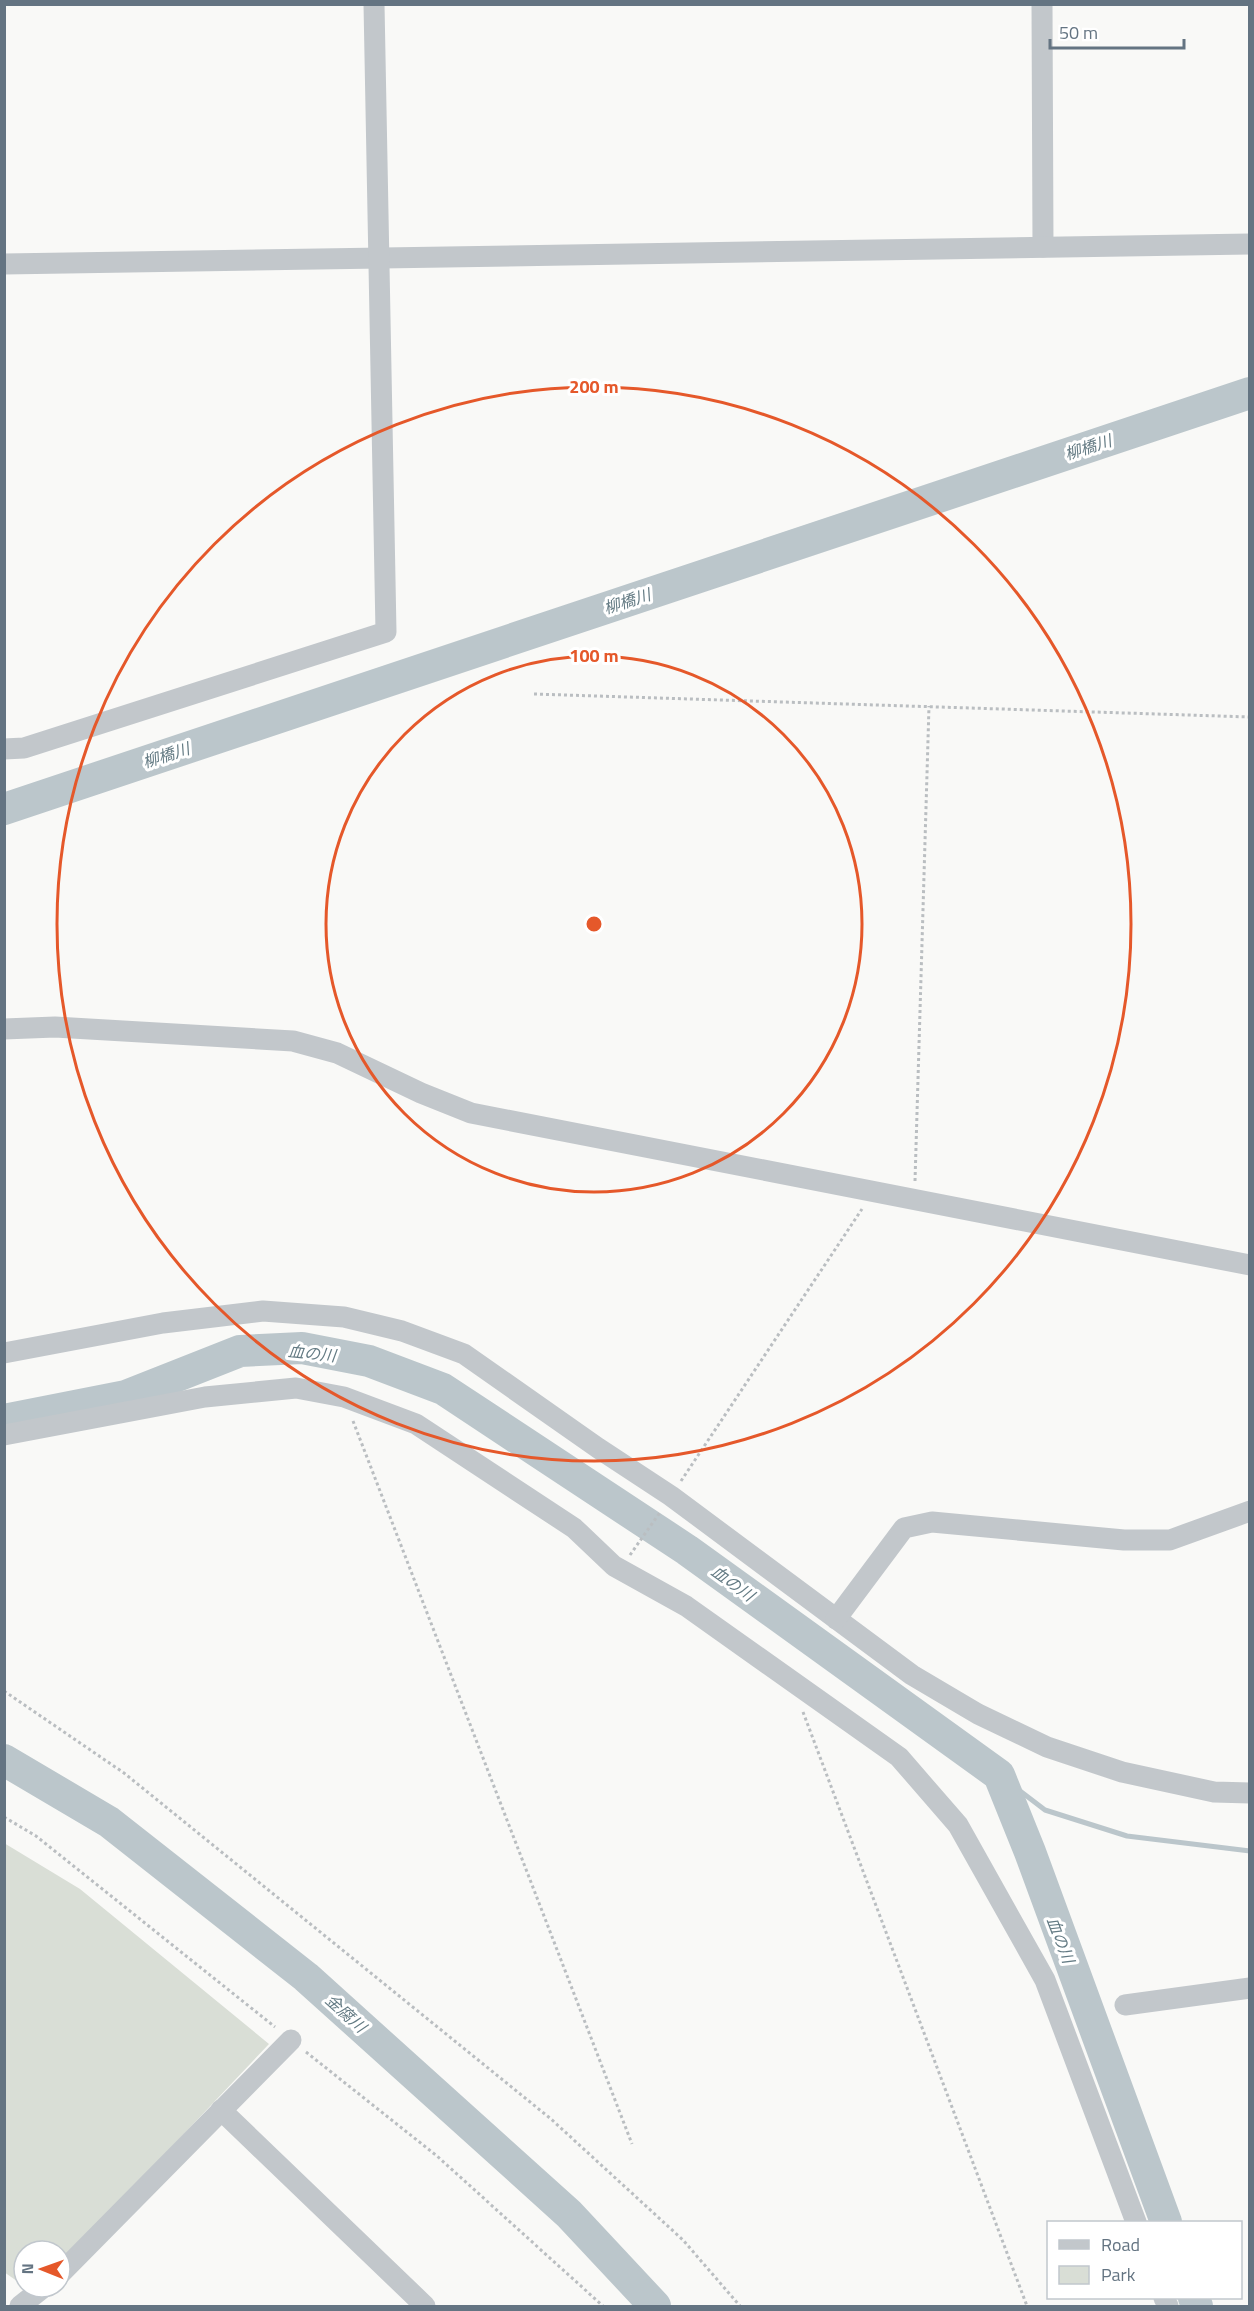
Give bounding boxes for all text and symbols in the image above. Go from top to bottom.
scale bar [1050,12,1184,50]
text: 50 m [1059,19,1098,46]
text: 200 m [569,373,619,400]
water label: 柳橋川 [1061,428,1116,466]
water label: 柳橋川 [600,582,655,620]
text: 100 m [569,642,619,669]
water label: 柳橋川 [139,736,194,774]
centre of rings [584,914,604,934]
water label: 血の川 [287,1339,339,1368]
water label: 血の川 [707,1559,761,1608]
water label: 血の川 [1041,1913,1082,1969]
water label: 金腐川 [320,1988,373,2039]
legend [1047,2221,1242,2299]
text: Road [1101,2231,1140,2258]
north arrow [12,2239,72,2299]
text: Park [1101,2261,1136,2288]
text: N [15,2263,39,2274]

